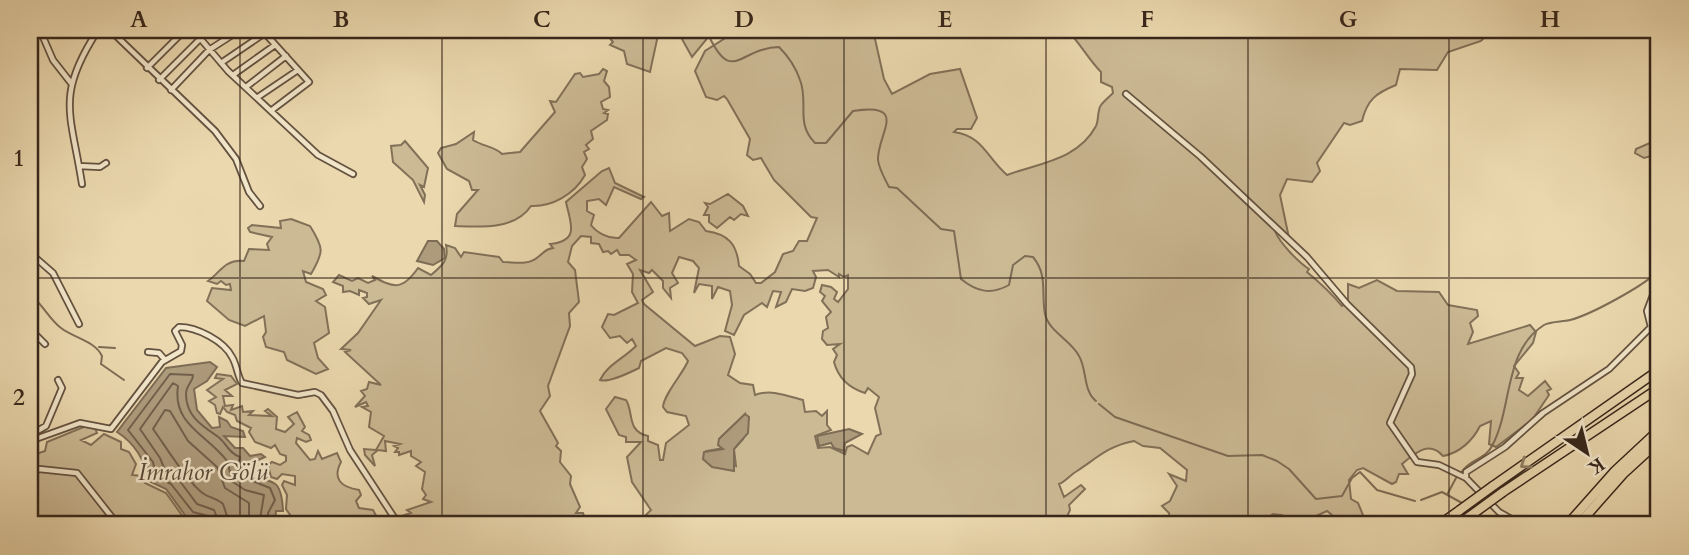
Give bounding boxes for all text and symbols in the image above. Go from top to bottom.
text: A [130,4,148,35]
text: B [333,4,349,35]
text: C [533,4,551,35]
text: D [734,4,754,35]
text: E [938,4,952,35]
text: F [1140,4,1154,35]
text: G [1339,4,1358,35]
text: H [1540,4,1560,35]
text: 1 [13,143,25,174]
text: 2 [13,382,25,413]
north arrow [1552,419,1622,489]
text: K [1582,451,1610,482]
water label: İmrahor Gölü [138,456,268,489]
one-way arrow [1520,456,1533,468]

